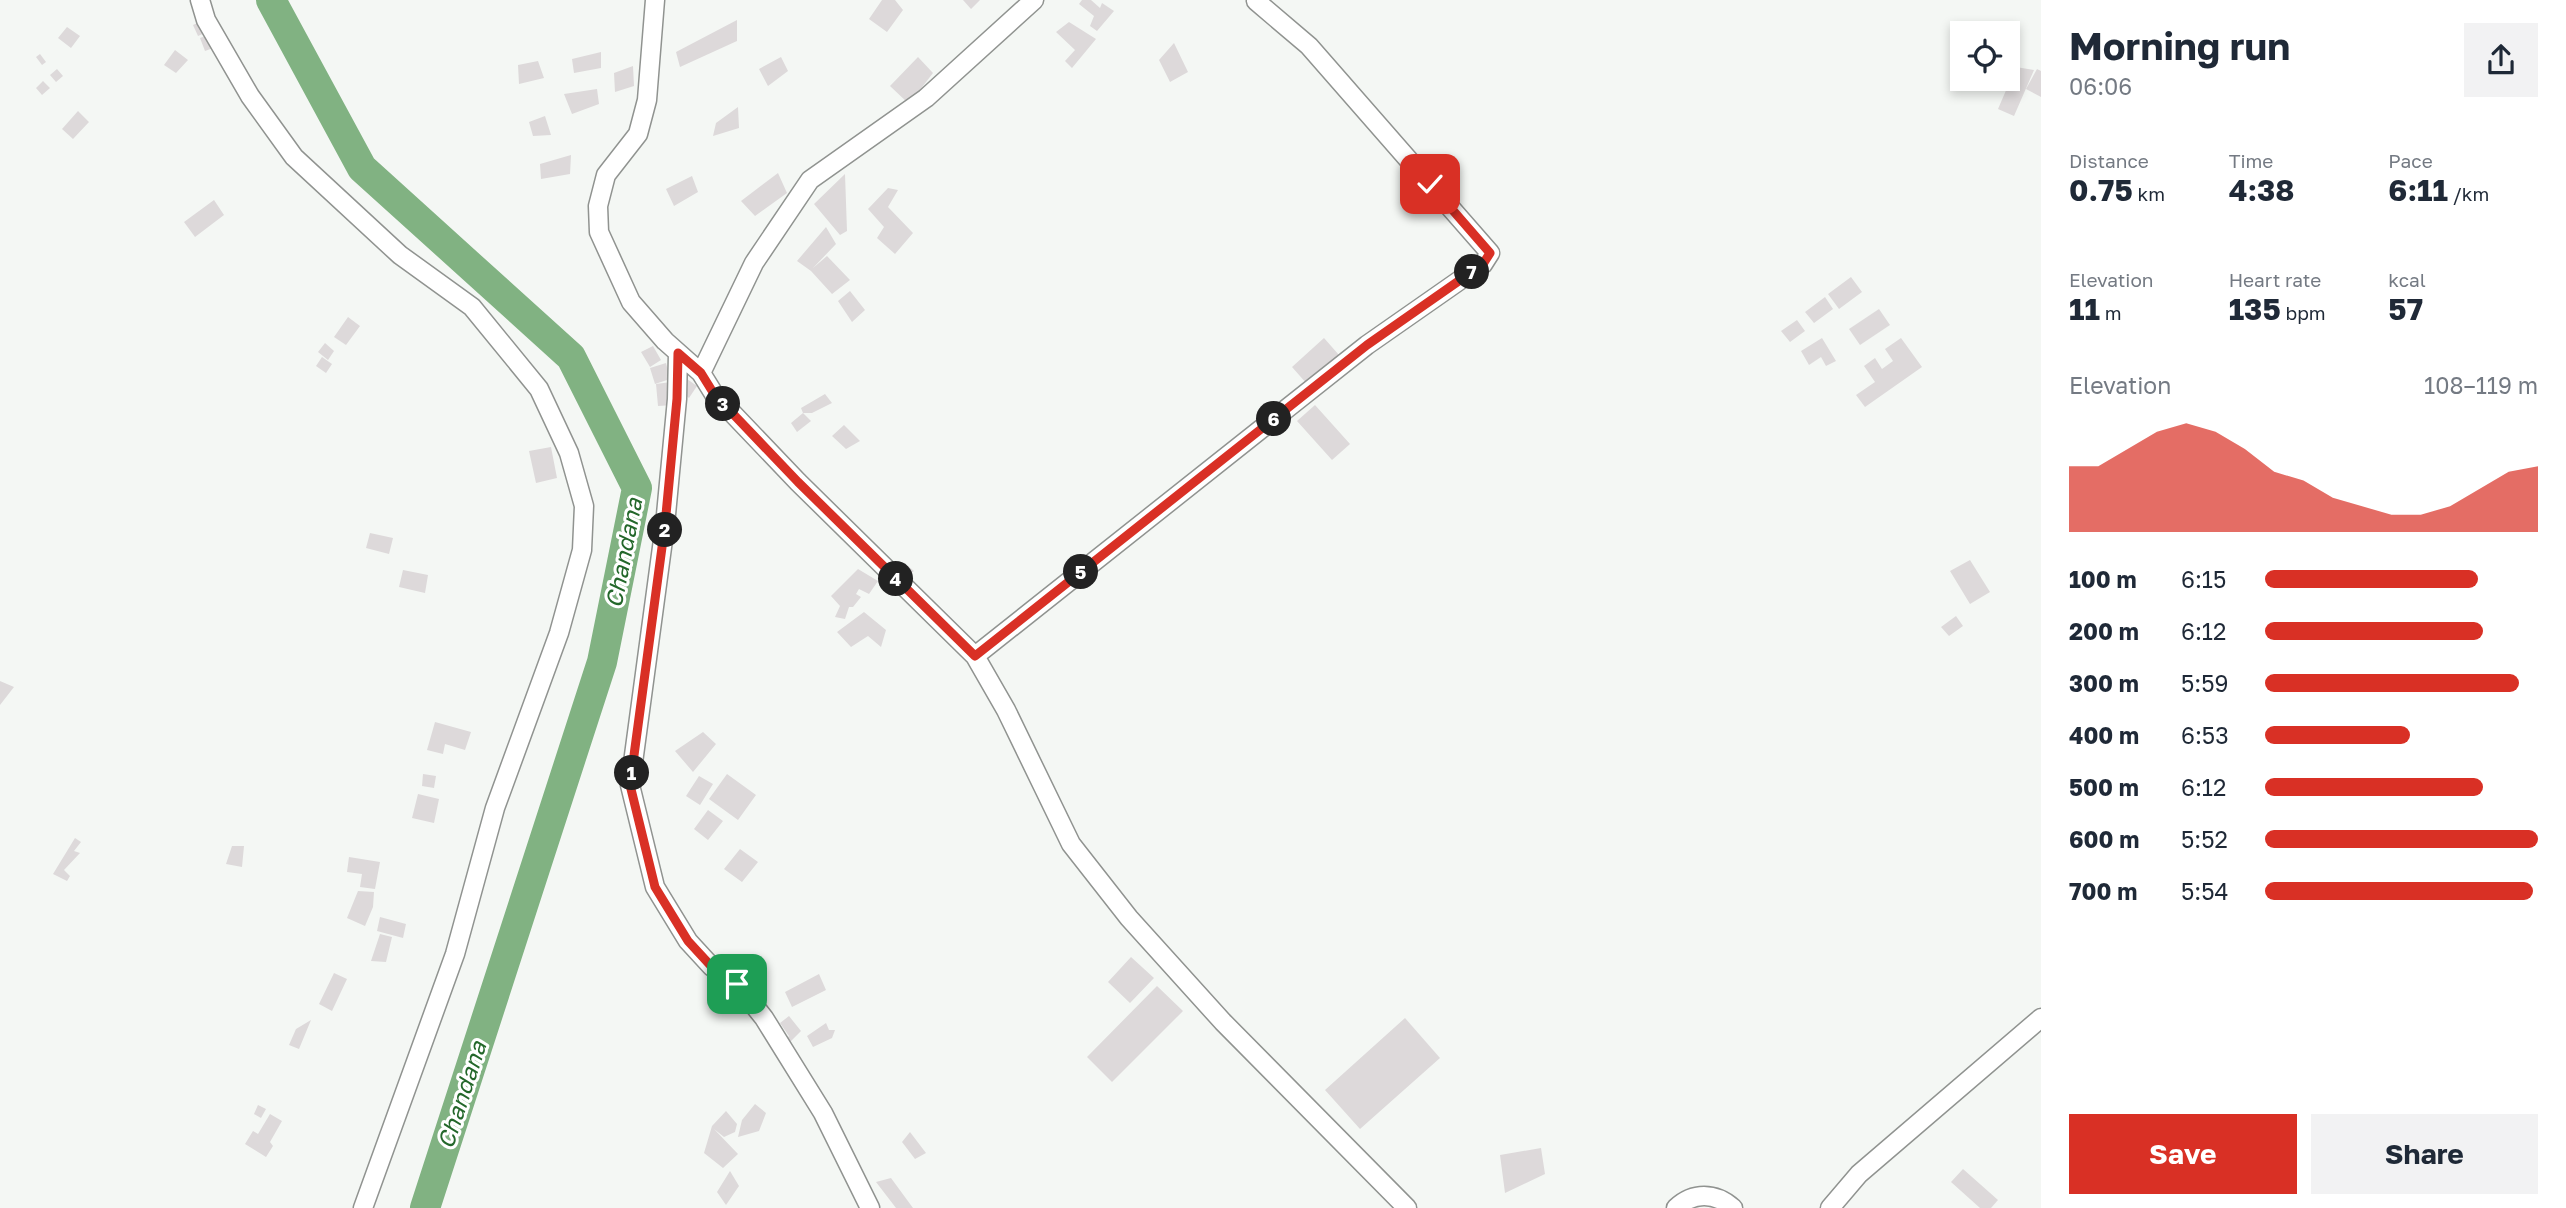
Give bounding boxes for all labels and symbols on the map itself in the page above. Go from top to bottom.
pin [1400,154,1460,214]
pin: 7 [1454,254,1490,290]
pin: 3 [706,386,740,422]
pin: 6 [1256,402,1292,436]
water label: Chandana [599,495,648,610]
pin: 2 [648,512,682,548]
pin: 5 [1064,554,1098,590]
pin: 4 [878,562,914,596]
pin: 1 [614,756,650,790]
pin [707,954,767,1014]
water label: Chandana [431,1037,492,1152]

